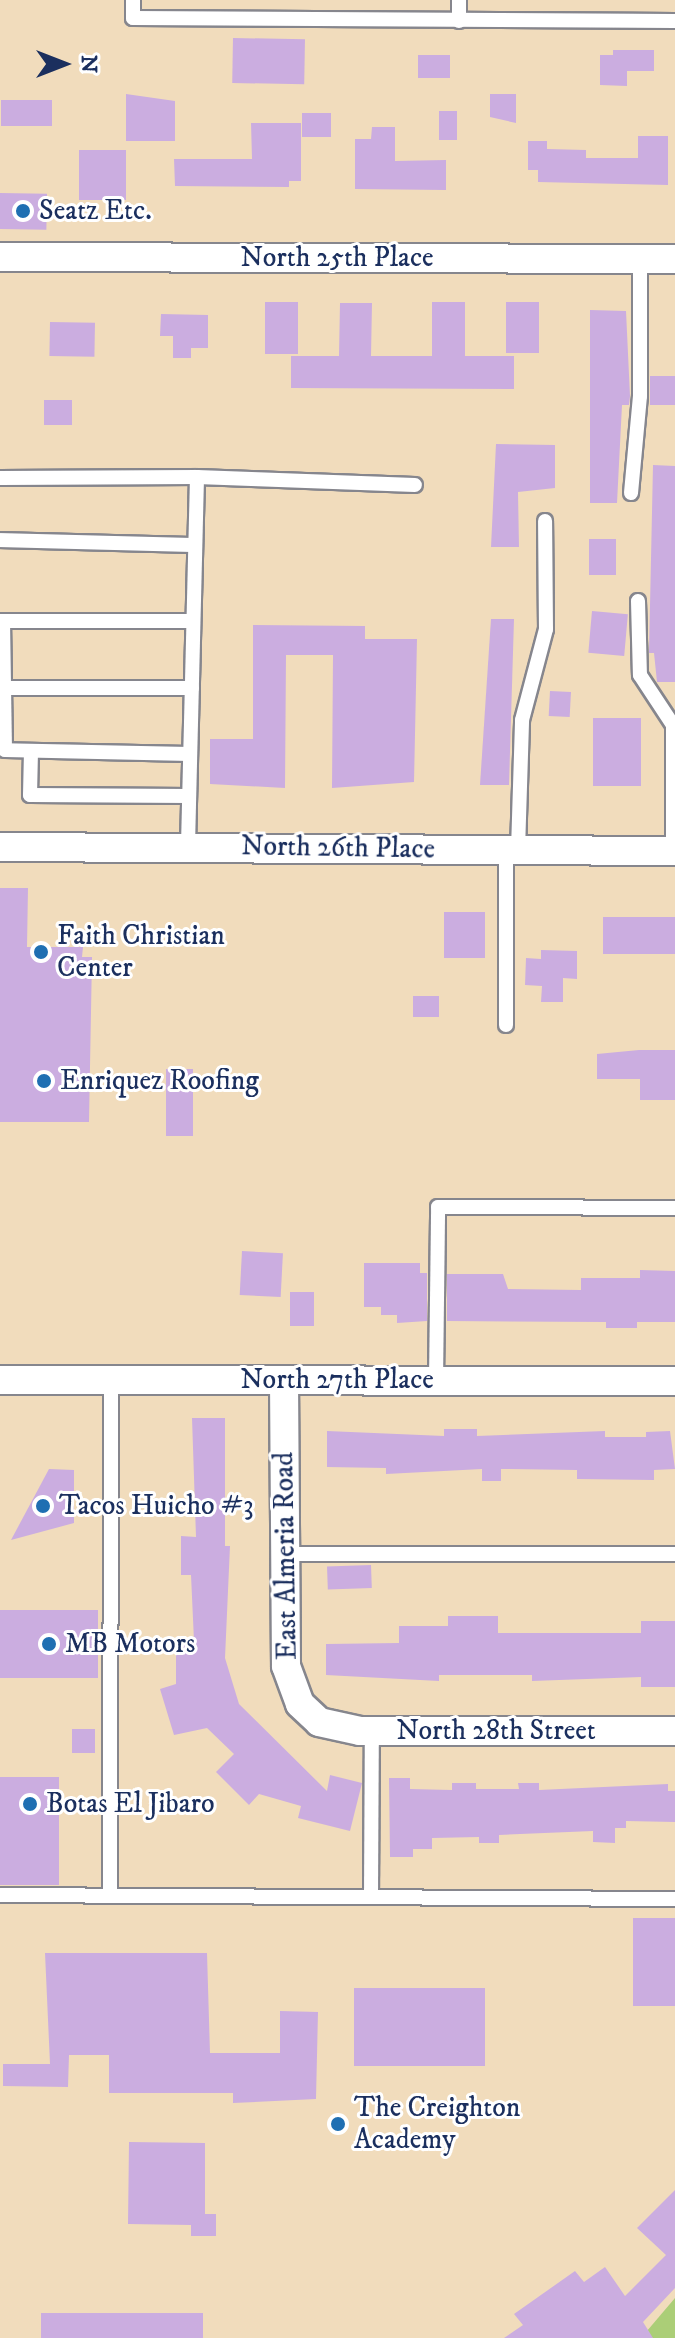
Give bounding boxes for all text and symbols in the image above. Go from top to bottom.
north arrow [24,24,104,104]
text: N [75,55,102,73]
place label: Seatz Etc. [39,194,152,228]
marker: Seatz Etc. [14,202,32,220]
street label: North 25th Place [240,241,434,275]
street label: North 26th Place [241,830,435,866]
place label: Faith Christian Center [57,919,225,985]
marker: Faith Christian Center [32,943,50,961]
place label: Enriquez Roofing [60,1064,259,1098]
marker: Enriquez Roofing [35,1072,53,1090]
street label: North 27th Place [240,1363,434,1397]
street label: East Almeria Road [267,1452,305,1660]
place label: Tacos Huicho #3 [59,1489,254,1523]
marker: Tacos Huicho #3 [34,1497,52,1515]
place label: MB Motors [65,1627,195,1661]
marker: MB Motors [40,1635,58,1653]
street label: North 28th Street [396,1714,596,1748]
place label: Botas El Jibaro [46,1787,215,1821]
marker: Botas El Jibaro [21,1795,39,1813]
place label: The Creighton Academy [354,2091,520,2157]
marker: The Creighton Academy [329,2115,347,2133]

